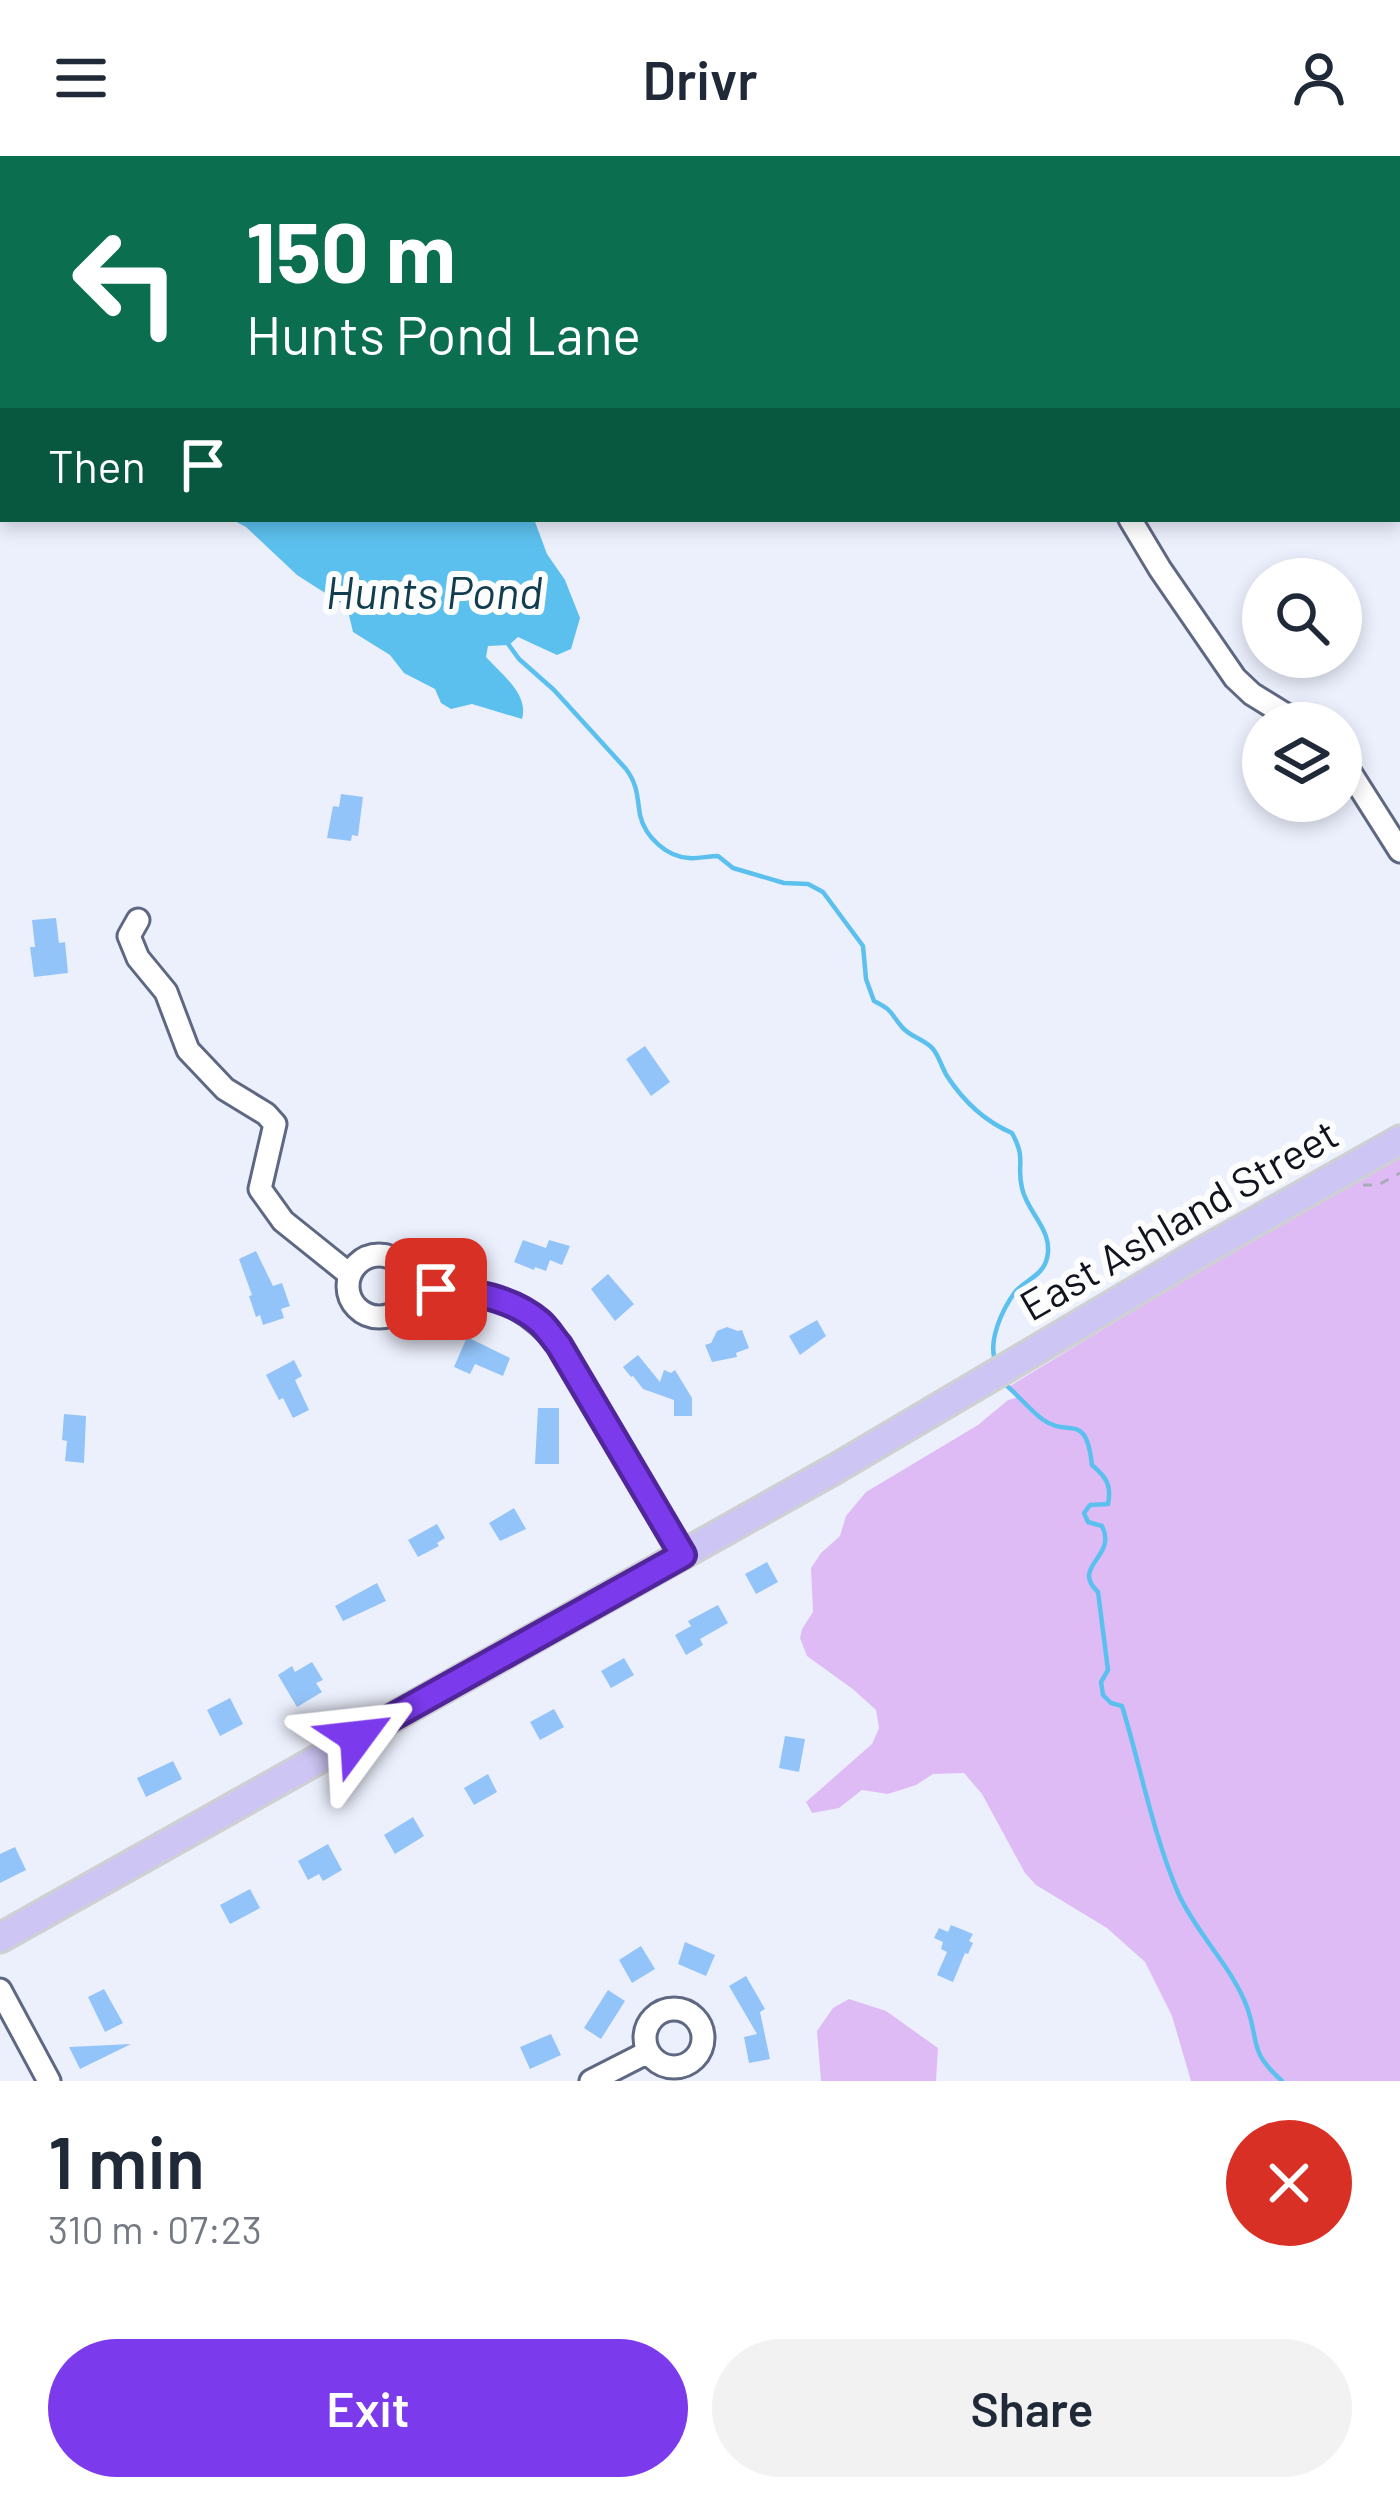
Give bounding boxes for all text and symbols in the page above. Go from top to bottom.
icon: menu [48,45,114,111]
icon: person [1286,45,1352,111]
text: Drivr [643,46,757,111]
text: 150 m [246,199,456,300]
icon: left [48,204,204,360]
text: Hunts Pond Lane [246,301,641,366]
icon: arrive [170,432,236,498]
text: Then [48,438,146,492]
map controls [1242,558,1362,822]
button: search [1242,558,1362,678]
water label: Hunts Pond [326,564,543,618]
button: layers [1242,702,1362,822]
street label: East Ashland Street [1010,1107,1346,1330]
pin [385,1238,487,1340]
icon: arrive [403,1256,469,1322]
position arrow [294,1674,420,1800]
text: 1 min [48,2117,205,2203]
button: close [1226,2120,1352,2246]
text: 310 m · 07:23 [48,2205,262,2252]
button: Exit [48,2339,688,2477]
button: Share [712,2339,1352,2477]

